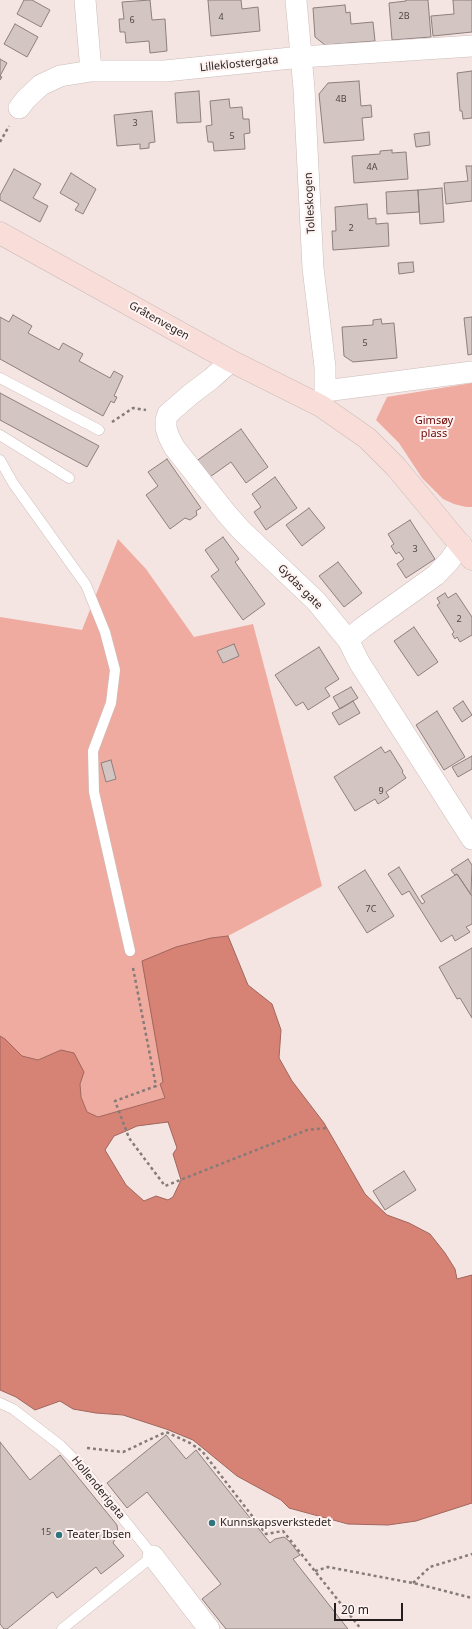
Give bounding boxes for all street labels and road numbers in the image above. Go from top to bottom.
street label: Lilleklostergata [199,53,279,75]
street label: Tolleskogen [302,172,318,234]
street label: Gråtenvegen [126,299,192,343]
street label: Gydas gate [275,562,325,612]
street label: Hollenderigata [69,1454,127,1522]

